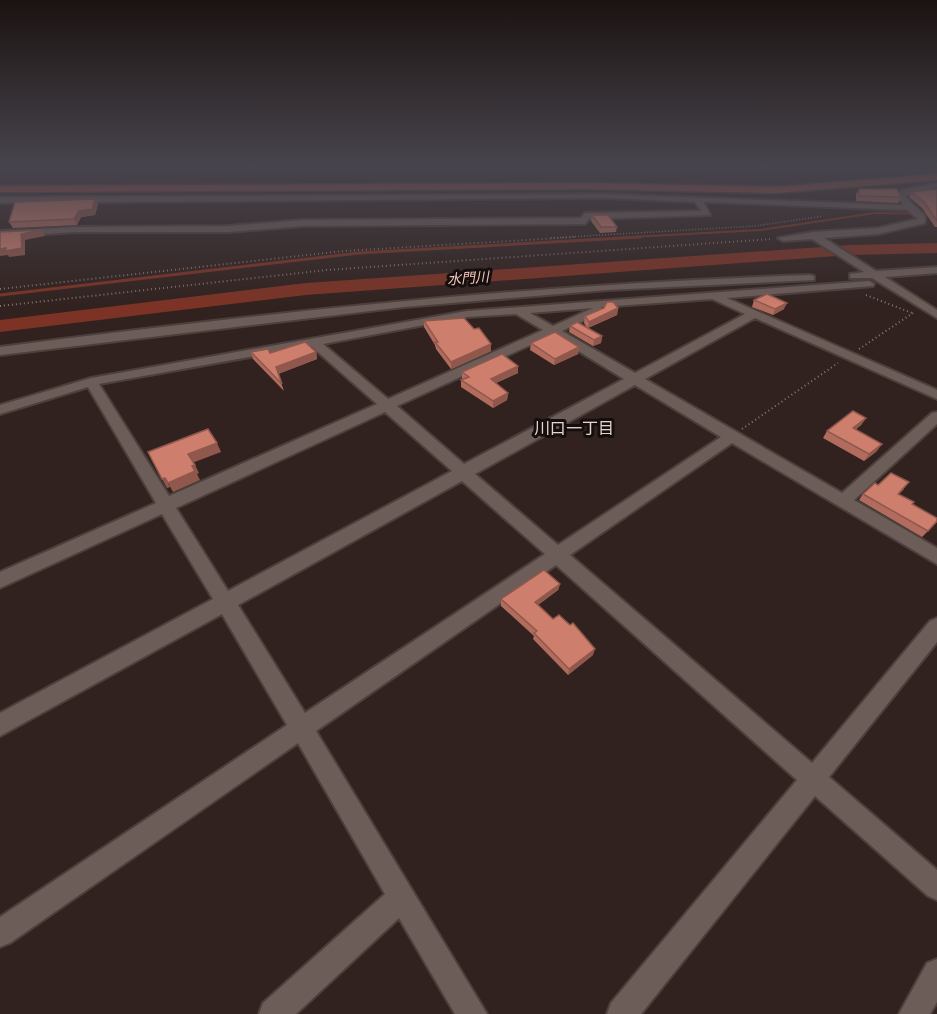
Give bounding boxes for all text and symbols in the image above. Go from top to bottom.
water label: 水門川 [446,267,492,288]
district label: 川口一丁目 [534,418,614,439]

